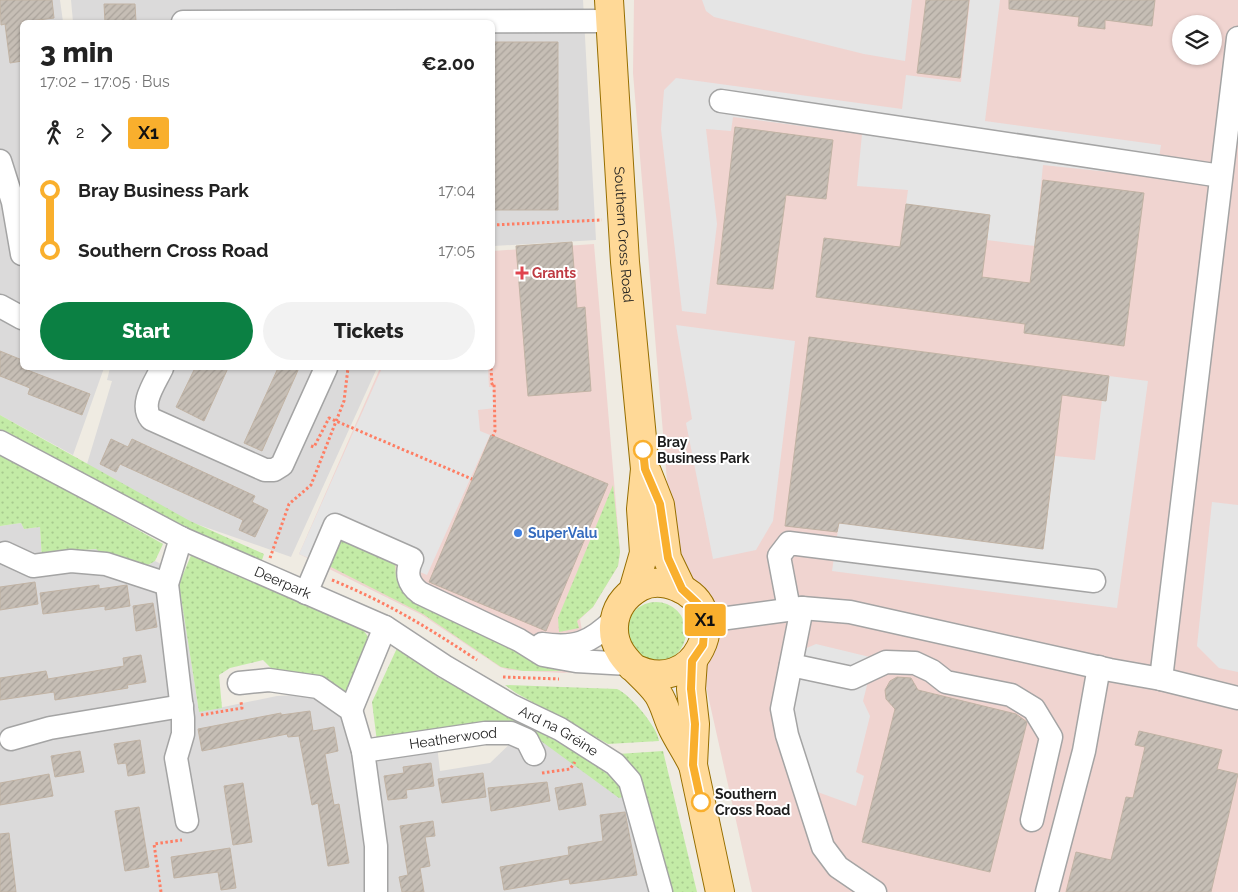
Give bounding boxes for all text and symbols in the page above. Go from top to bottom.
map controls [1172,15,1222,65]
button: layers [1172,15,1222,65]
text: 3 min [40,36,113,69]
text: €2.00 [422,52,475,74]
text: 17:02 – 17:05 · Bus [40,72,170,91]
icon: walk [40,119,68,147]
icon: forward [92,119,120,147]
text: X1 [138,122,159,143]
text: 2 [76,123,84,142]
street label: Southern Cross Road [611,166,637,303]
text: Bray Business Park [78,179,249,201]
text: 17:04 [438,181,475,200]
text: Southern Cross Road [78,239,269,261]
text: 17:05 [438,241,475,260]
place label: Grants [532,265,576,281]
marker: Grants [516,267,528,279]
button: Start [40,302,253,360]
button: Tickets [263,302,475,360]
place label: Bray Business Park [657,434,750,466]
marker: Bray Business Park [633,440,653,460]
place label: SuperValu [528,525,598,541]
marker: SuperValu [512,527,524,539]
street label: Deerpark [252,563,314,602]
line badge: X1 [682,604,728,636]
text: X1 [695,609,715,630]
street label: Ard na Gréine [516,703,601,759]
street label: Heatherwood [408,725,497,752]
place label: Southern Cross Road [715,786,790,818]
marker: Southern Cross Road [691,792,711,812]

